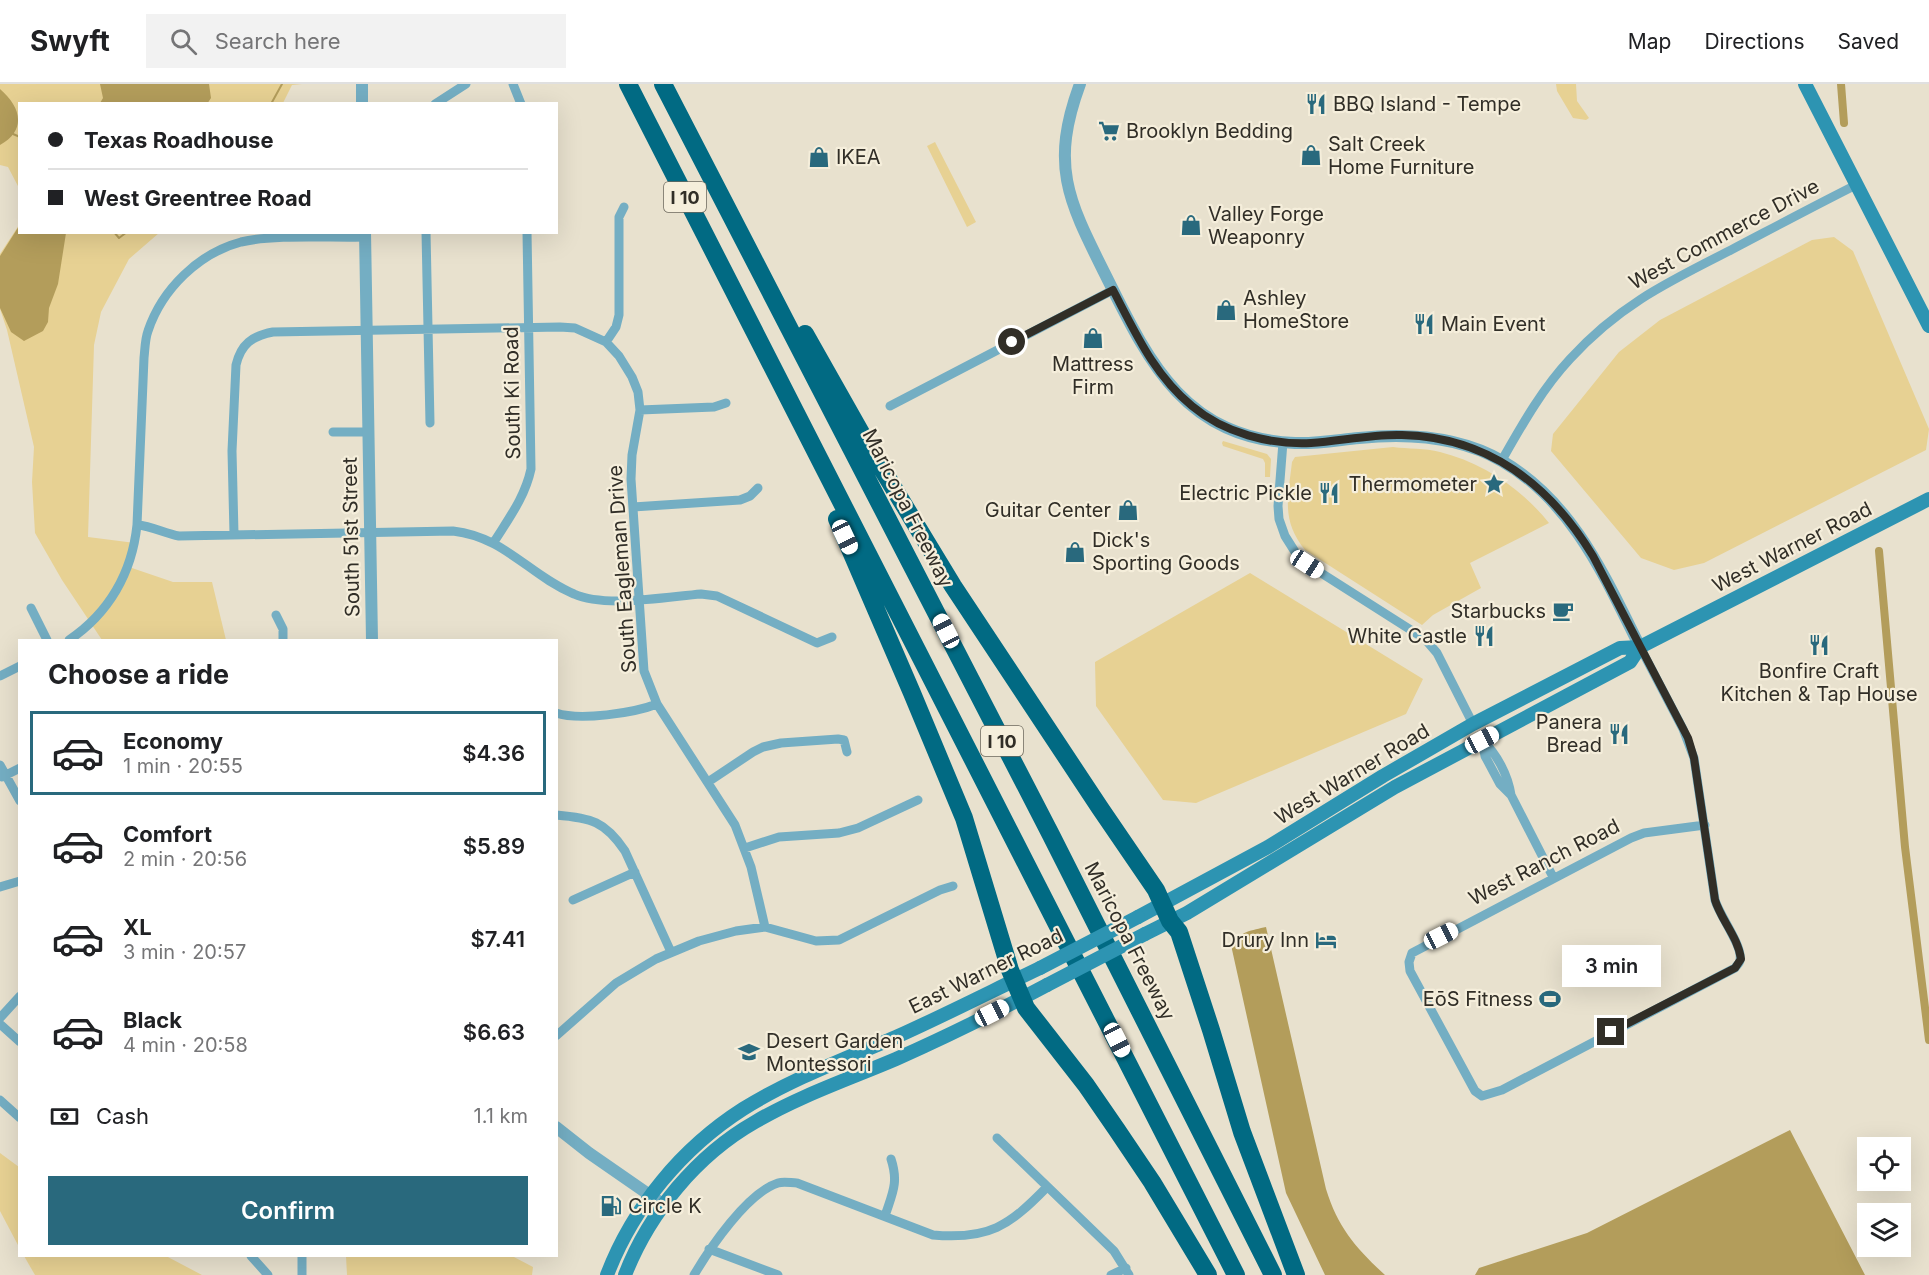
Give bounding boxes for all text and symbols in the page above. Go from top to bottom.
search box [146,14,566,68]
text: Swyft [30,24,110,58]
icon: search [167,25,200,58]
text: Search here [215,28,340,54]
text: Map [1628,29,1671,54]
text: Directions [1704,29,1805,54]
text: Saved [1838,29,1899,54]
restaurant icon: BBQ Island - Tempe [1304,92,1328,116]
place label: BBQ Island - Tempe [1333,92,1521,116]
supermarket icon: Brooklyn Bedding [1097,119,1121,143]
place label: Brooklyn Bedding [1126,119,1293,143]
text: Texas Roadhouse [84,127,274,153]
place label: Salt Creek Home Furniture [1328,132,1474,179]
shop icon: Salt Creek Home Furniture [1299,143,1323,167]
shop icon: IKEA [807,145,831,169]
place label: IKEA [836,145,881,169]
street label: West Commerce Drive [1625,174,1823,294]
road number: I 10 [664,182,706,212]
text: West Greentree Road [84,185,312,211]
place label: Valley Forge Weaponry [1208,202,1324,249]
shop icon: Valley Forge Weaponry [1179,213,1203,237]
place label: Ashley HomeStore [1243,286,1349,333]
shop icon: Ashley HomeStore [1214,298,1238,322]
restaurant icon: Main Event [1412,312,1436,336]
place label: Main Event [1441,312,1546,336]
street label: South Ki Road [499,326,525,460]
shop icon: Mattress Firm [1081,326,1105,350]
route start [998,328,1025,355]
place label: Mattress Firm [1052,352,1134,399]
street label: Maricopa Freeway [858,425,958,591]
street label: South 51st Street [338,456,364,617]
street label: South Eagleman Drive [603,464,641,674]
place label: Thermometer [1349,472,1477,496]
place icon: Thermometer [1482,472,1506,496]
place label: Electric Pickle [1179,481,1312,505]
restaurant icon: Electric Pickle [1317,481,1341,505]
street label: West Warner Road [1708,496,1876,598]
place label: Guitar Center [985,498,1111,522]
shop icon: Guitar Center [1116,498,1140,522]
car [829,517,861,557]
place label: Dick's Sporting Goods [1092,528,1240,575]
shop icon: Dick's Sporting Goods [1063,540,1087,564]
car [1287,547,1327,581]
place label: Starbucks [1450,599,1546,623]
cafe icon: Starbucks [1551,599,1575,623]
car [930,611,962,651]
place label: White Castle [1348,624,1467,648]
restaurant icon: White Castle [1472,624,1496,648]
restaurant icon: Bonfire Craft Kitchen & Tap House [1807,633,1831,657]
text: Choose a ride [48,658,229,691]
place label: Bonfire Craft Kitchen & Tap House [1720,659,1918,706]
place label: Panera Bread [1536,710,1602,757]
street label: West Warner Road [1271,718,1433,830]
restaurant icon: Panera Bread [1607,722,1631,746]
car [1462,724,1502,756]
icon: car [51,726,105,780]
road number: I 10 [981,726,1023,756]
text: Economy [123,728,223,754]
text: $4.36 [462,740,525,766]
text: 1 min · 20:55 [123,754,243,778]
street label: West Ranch Road [1465,814,1623,910]
icon: car [51,819,105,873]
text: Comfort [123,821,212,847]
text: $5.89 [463,833,525,859]
text: 2 min · 20:56 [123,847,247,871]
street label: Maricopa Freeway [1080,858,1180,1024]
icon: car [51,912,105,966]
text: XL [123,914,152,940]
car [1421,920,1461,952]
street label: East Warner Road [905,923,1067,1019]
text: $7.41 [470,926,525,952]
place label: Drury Inn [1222,928,1309,952]
hotel icon: Drury Inn [1314,928,1338,952]
text: 3 min · 20:57 [123,940,246,964]
callout: 3 min [1562,945,1660,987]
text: 3 min [1585,954,1638,978]
place label: EōS Fitness [1423,987,1533,1011]
sports icon: EōS Fitness [1538,987,1562,1011]
car [972,997,1012,1029]
icon: car [51,1005,105,1059]
text: Black [123,1007,182,1033]
route end [1597,1018,1624,1045]
text: $6.63 [463,1019,525,1045]
car [1101,1020,1133,1060]
place label: Desert Garden Montessori [766,1029,903,1076]
text: 4 min · 20:58 [123,1033,248,1057]
school or university icon: Desert Garden Montessori [737,1040,761,1064]
icon: cash [48,1100,81,1133]
text: Cash [96,1103,149,1129]
text: 1.1 km [474,1104,528,1128]
map controls [1857,1137,1911,1257]
button: locate [1857,1137,1911,1191]
button: Confirm [48,1176,528,1245]
fuel station icon: Circle K [599,1194,623,1218]
place label: Circle K [628,1194,702,1218]
button: layers [1857,1203,1911,1257]

